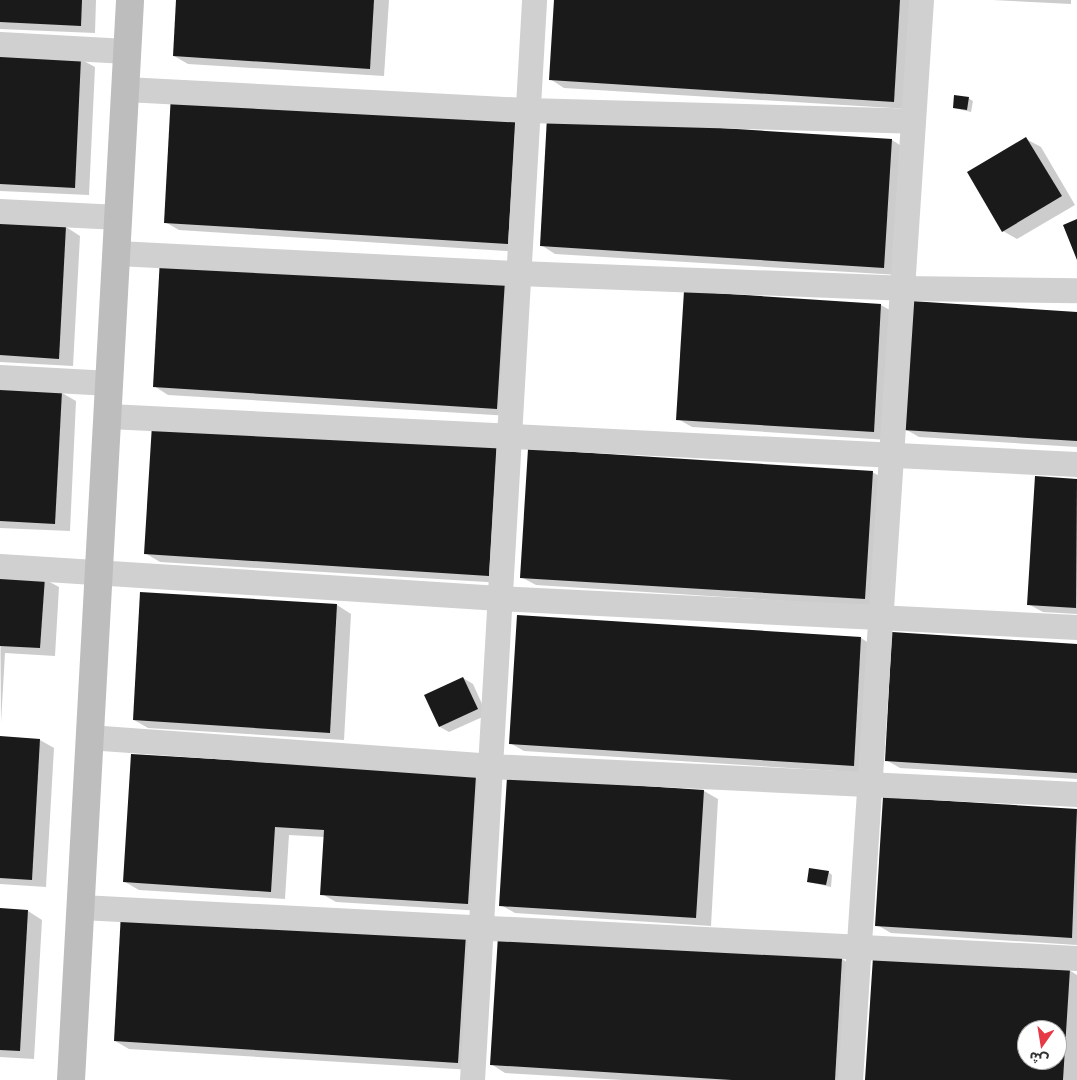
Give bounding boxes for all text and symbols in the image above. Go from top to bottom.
north arrow [1017,1020,1067,1070]
text: ش [1027,1048,1050,1070]

